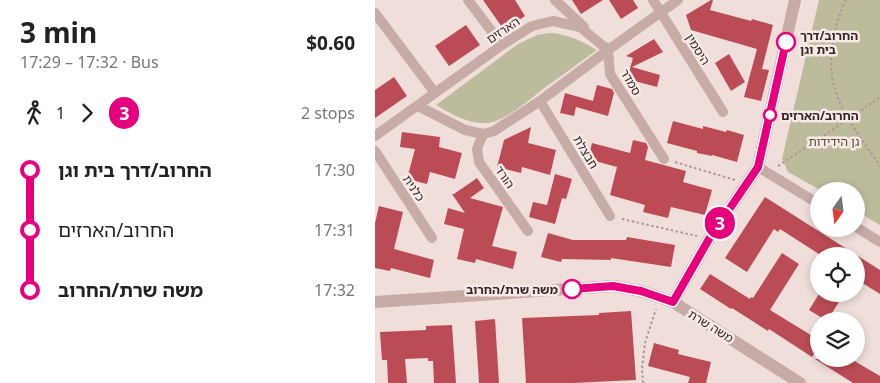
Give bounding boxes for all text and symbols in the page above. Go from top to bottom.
text: 3 min [20,13,97,51]
street label: הארזים [483,13,523,47]
place label: החרוב/דרך בית וגן [800,27,858,58]
text: $0.60 [306,30,355,56]
street label: היסמין [682,30,714,68]
marker: החרוב/דרך בית וגן [776,32,796,52]
text: 17:29 – 17:32 · Bus [20,51,159,73]
street label: סמדר [617,66,645,99]
icon: walk [20,99,48,127]
icon: forward [73,99,101,127]
text: 3 [119,101,129,125]
text: 1 [56,102,65,124]
text: 2 stops [301,102,355,124]
place label: החרוב/הארזים [781,107,859,124]
marker: החרוב/הארזים [763,108,777,122]
street label: חבצלת [569,132,603,172]
park label: גן הידידות [808,133,860,150]
text: החרוב/דרך בית וגן [58,157,212,183]
text: 17:30 [314,159,355,181]
street label: הורד [491,162,519,192]
street label: כלנית [399,171,429,205]
north arrow [810,182,865,238]
map controls [810,182,865,367]
line badge: 3 [704,207,736,239]
text: 3 [715,211,725,235]
text: החרוב/הארזים [58,217,174,243]
text: 17:31 [314,219,355,241]
button: locate [810,247,865,302]
text: משה שרת/החרוב [58,277,203,303]
text: 17:32 [314,279,355,301]
marker: משה שרת/החרוב [562,279,582,299]
place label: משה שרת/החרוב [466,281,559,298]
street label: משה שרת [685,305,737,347]
button: layers [810,312,865,367]

